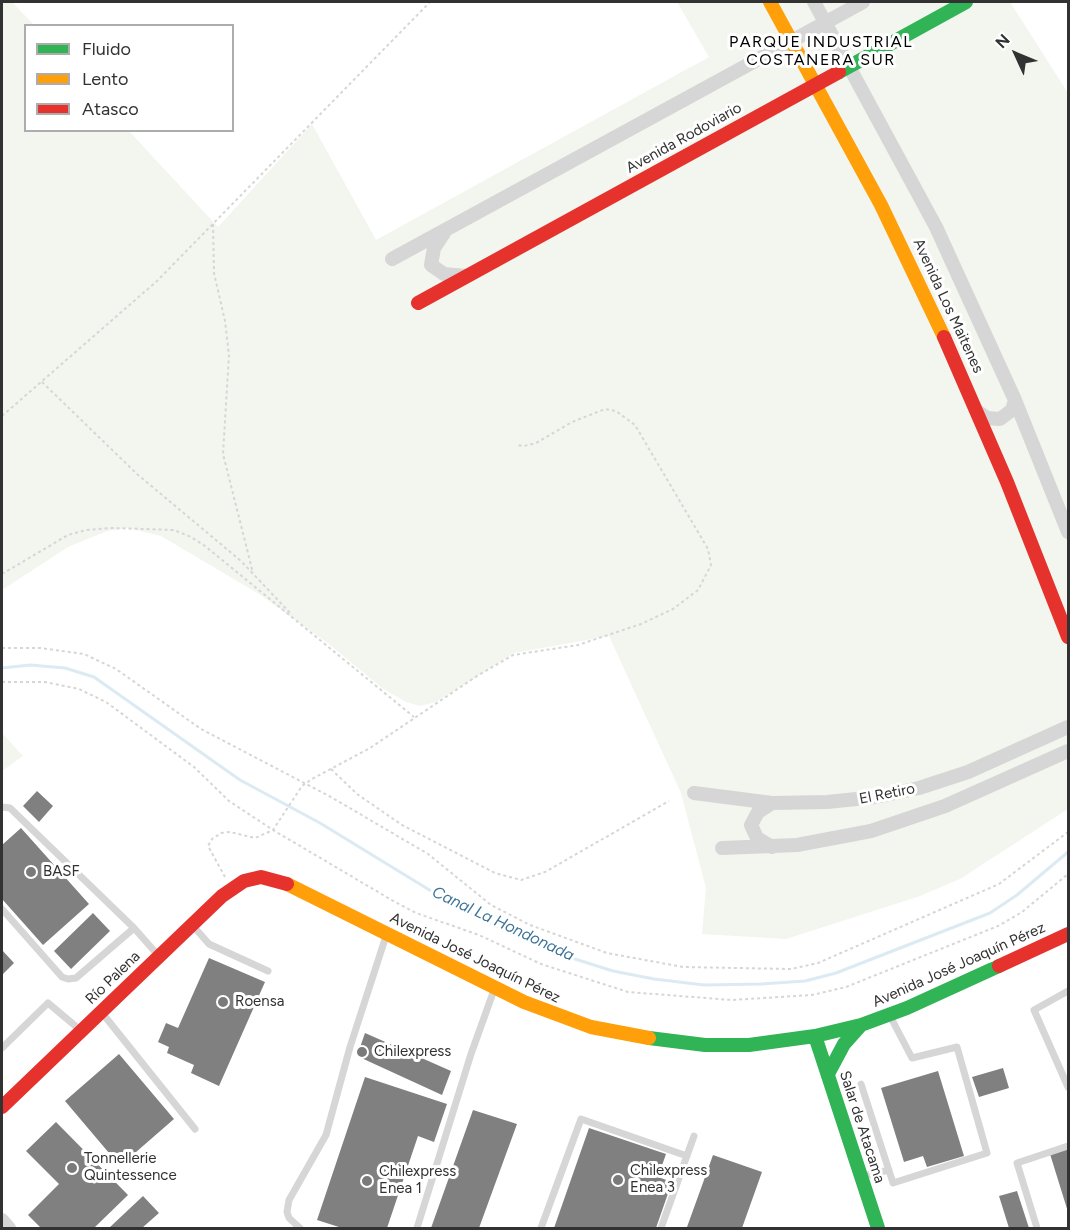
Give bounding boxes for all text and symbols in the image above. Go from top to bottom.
legend [24,24,234,132]
north arrow [986,24,1046,84]
text: N [992,30,1014,52]
district label: PARQUE INDUSTRIAL COSTANERA SUR [729,32,913,70]
text: Fluido [82,38,131,60]
text: Lento [82,68,128,90]
text: Atasco [82,98,139,120]
street label: Avenida Rodoviario [623,99,745,177]
street label: Avenida Los Maitenes [909,236,987,376]
street label: El Retiro [858,780,916,808]
place label: BASF [43,863,80,881]
marker: BASF [24,865,38,879]
water label: Canal La Hondonada [429,883,577,965]
street label: Avenida José Joaquín Pérez [387,909,563,1007]
street label: Avenida José Joaquín Pérez [870,919,1048,1011]
street label: Río Palena [82,948,144,1008]
place label: Roensa [235,993,284,1011]
marker: Roensa [216,995,230,1009]
place label: Chilexpress [374,1043,451,1061]
marker: Chilexpress [355,1045,369,1059]
street label: Salar de Atacama [835,1069,889,1185]
place label: Tonnellerie Quintessence [84,1150,177,1185]
marker: Tonnellerie Quintessence [65,1161,79,1175]
place label: Chilexpress Enea 3 [630,1162,707,1197]
place label: Chilexpress Enea 1 [379,1163,456,1198]
marker: Chilexpress Enea 3 [611,1173,625,1187]
marker: Chilexpress Enea 1 [360,1174,374,1188]

